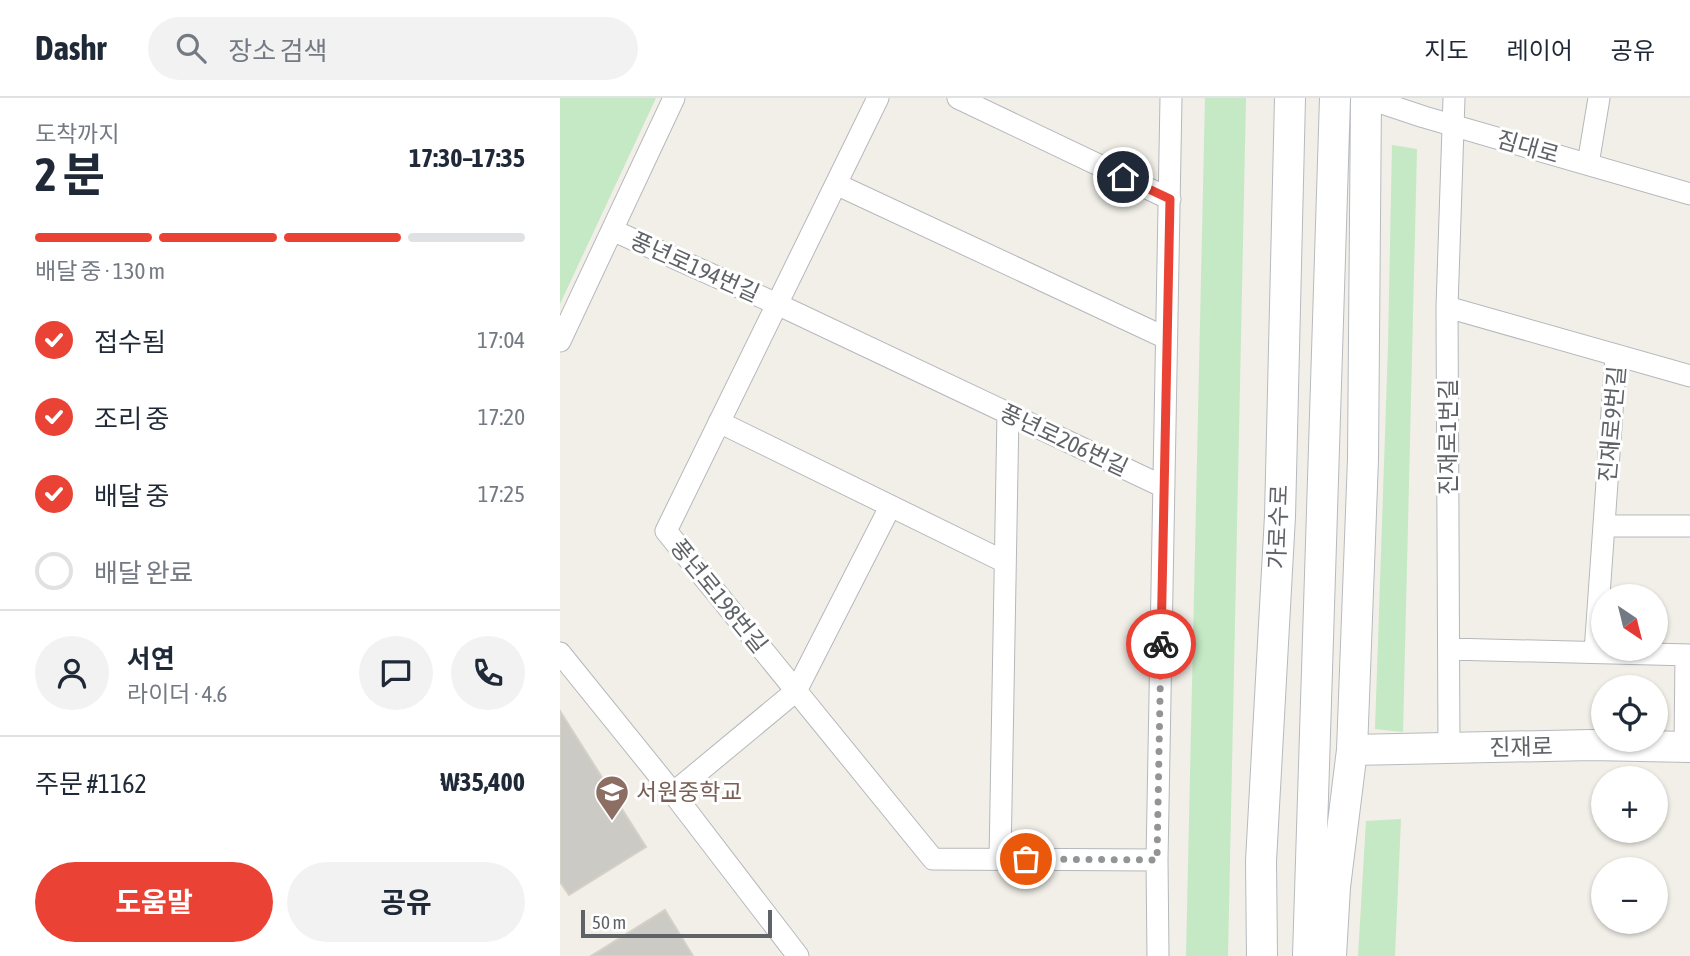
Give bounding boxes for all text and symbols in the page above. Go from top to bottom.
search box [148,17,638,80]
text: Dashr [35,29,106,67]
icon: search [172,29,210,67]
text: 장소 검색 [228,36,327,66]
text: 지도 [1424,37,1469,64]
text: 레이어 [1507,37,1573,64]
text: 공유 [1611,37,1655,64]
text: 도착까지 [35,121,120,147]
street label: 짐대로 [1494,126,1562,168]
text: 17:30–17:35 [409,143,525,173]
pin [1093,147,1153,207]
text: 2 분 [35,148,105,201]
icon: home [1104,158,1142,196]
street label: 풍년로194번길 [627,227,763,307]
text: 배달 중 · 130 m [35,258,165,284]
icon: check [35,321,73,359]
text: 접수됨 [94,327,166,357]
text: 17:04 [477,327,525,353]
street label: 진재로9번길 [1594,365,1630,483]
street label: 진재로1번길 [1435,379,1461,495]
icon: check [35,398,73,436]
street label: 풍년로206번길 [996,399,1132,481]
text: 조리 중 [94,404,169,434]
text: 17:20 [478,404,525,430]
icon: check [35,475,73,513]
text: 배달 중 [94,481,169,511]
text: 17:25 [478,481,525,507]
street label: 가로수로 [1264,484,1292,570]
street label: 풍년로198번길 [665,534,773,658]
text: 배달 완료 [94,558,193,588]
north arrow [1591,584,1668,662]
map controls [1591,584,1668,934]
courier [1126,609,1196,679]
icon: bike [1142,625,1180,663]
button: person [35,636,109,710]
button: chat [359,636,433,710]
button: phone [451,636,525,710]
text: 서연 [127,644,175,674]
button: locate [1591,675,1668,752]
text: 라이더 · 4.6 [127,681,227,707]
street label: 진재로 [1489,733,1553,761]
button: + [1591,766,1668,843]
text: ₩35,400 [440,767,525,797]
text: 주문 #1162 [35,769,147,799]
school or university icon: 서원중학교 [593,773,631,822]
place label: 서원중학교 [636,779,742,805]
pin [996,829,1056,889]
icon: bag [1007,840,1045,878]
button: − [1591,857,1668,934]
button: 도움말 [35,862,273,942]
button: 공유 [287,862,525,942]
scale bar [581,907,772,939]
text: 50 m [592,911,626,933]

